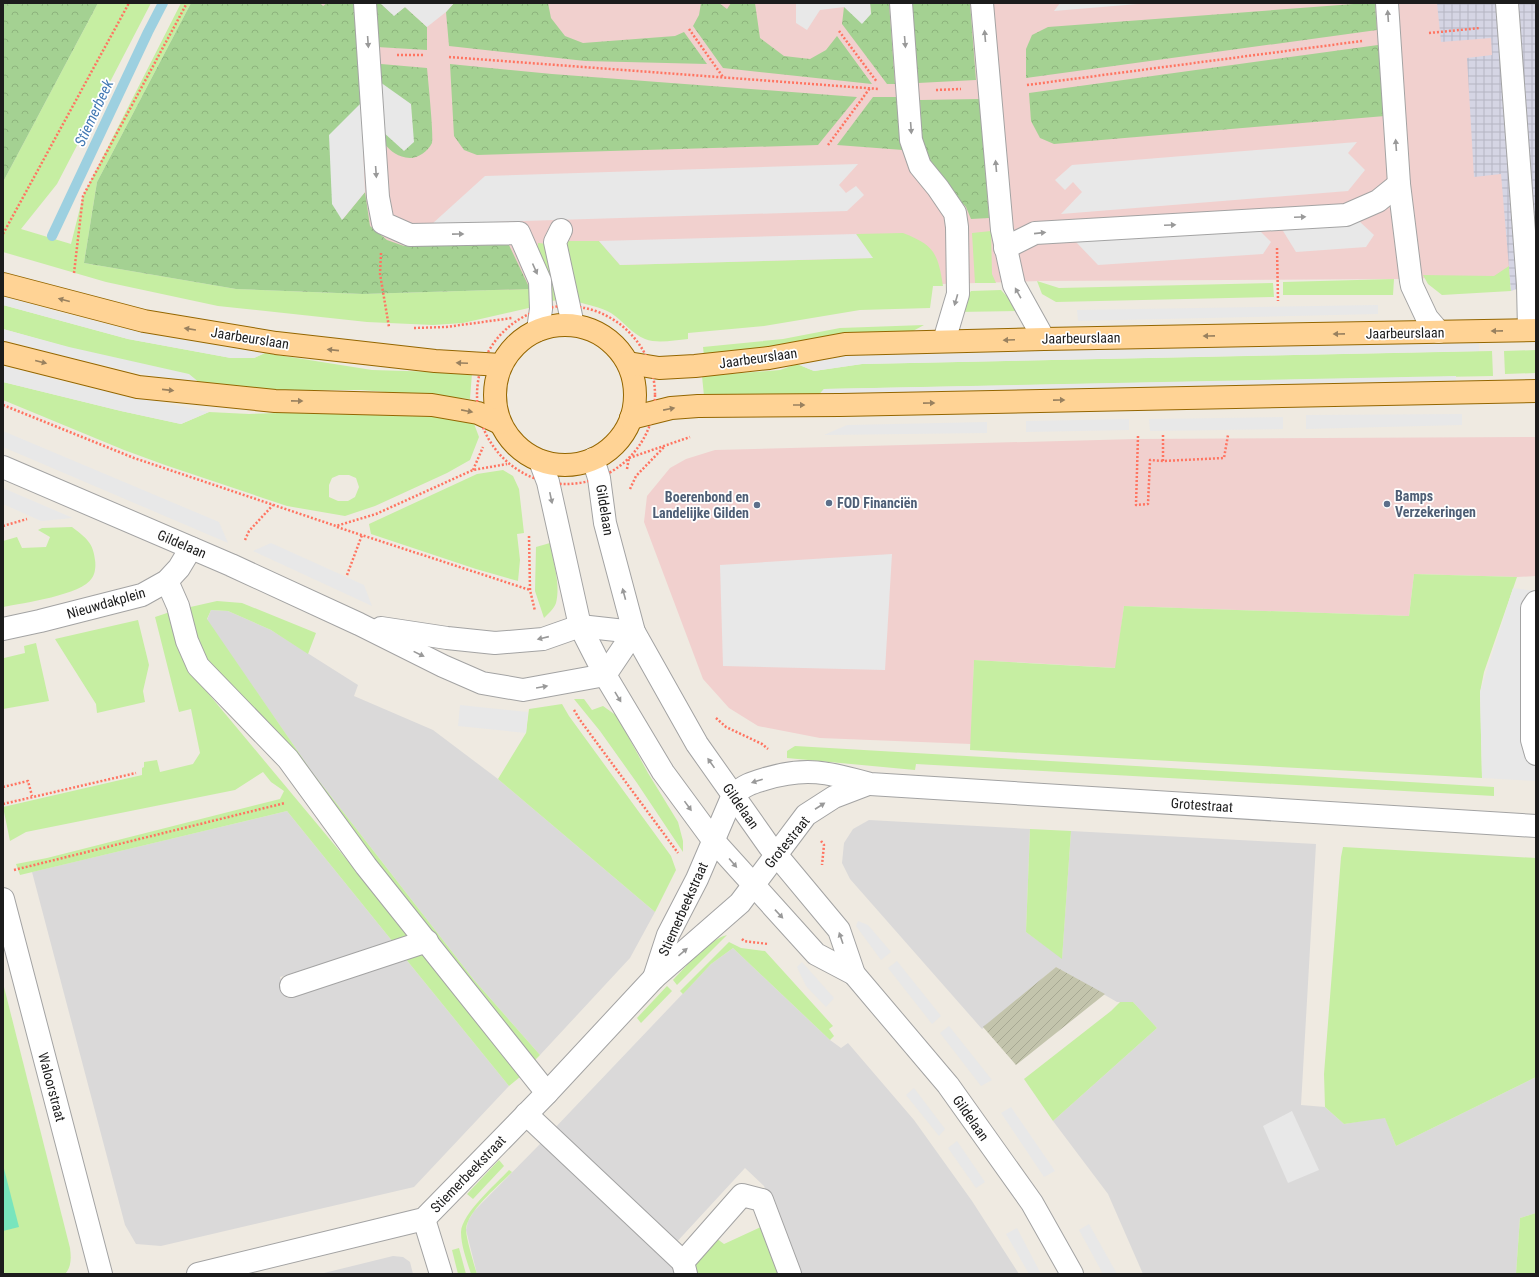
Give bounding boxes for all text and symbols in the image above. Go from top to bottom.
one-way arrow [1384,10,1391,22]
one-way arrow [981,30,988,42]
one-way arrow [364,36,371,48]
one-way arrow [901,36,908,48]
water label: Stiemerbeek [71,76,117,149]
one-way arrow [907,122,914,134]
one-way arrow [1393,139,1400,151]
one-way arrow [992,160,999,172]
one-way arrow [373,166,380,178]
one-way arrow [1294,214,1306,221]
one-way arrow [1164,221,1176,228]
one-way arrow [1034,229,1046,236]
one-way arrow [452,231,464,238]
one-way arrow [532,263,538,274]
one-way arrow [1015,287,1021,299]
one-way arrow [953,294,959,306]
one-way arrow [58,297,70,303]
street label: Jaarbeurslaan [210,324,290,352]
street label: Jaarbeurslaan [1365,324,1445,342]
one-way arrow [184,326,197,332]
one-way arrow [1491,327,1503,334]
street label: Jaarbeurslaan [1041,329,1121,347]
one-way arrow [1332,331,1345,337]
one-way arrow [1202,333,1215,339]
one-way arrow [1002,337,1015,343]
street label: Jaarbeurslaan [718,345,798,371]
one-way arrow [327,346,339,353]
one-way arrow [35,359,47,365]
one-way arrow [456,359,468,366]
one-way arrow [162,386,174,393]
one-way arrow [1053,397,1066,403]
one-way arrow [291,398,304,404]
one-way arrow [923,400,936,406]
one-way arrow [793,402,806,408]
one-way arrow [663,405,675,411]
one-way arrow [461,408,473,414]
street label: Gildelaan [593,483,617,537]
place label: Bamps Verzekeringen [1395,488,1476,520]
place label: Boerenbond en Landelijke Gilden [652,489,749,521]
one-way arrow [549,492,555,504]
place label: FOD Financiën [837,495,917,511]
marker: FOD Financiën [824,498,834,508]
marker: Bamps Verzekeringen [1382,499,1392,509]
marker: Boerenbond en Landelijke Gilden [752,500,762,510]
street label: Gildelaan [155,527,209,561]
street label: Nieuwdakplein [65,584,147,622]
one-way arrow [620,588,626,600]
one-way arrow [537,635,549,641]
one-way arrow [413,651,425,657]
one-way arrow [536,684,548,690]
one-way arrow [615,691,622,703]
one-way arrow [707,757,715,768]
one-way arrow [751,778,763,784]
street label: Gildelaan [720,780,762,832]
street label: Grotestraat [1170,795,1234,815]
one-way arrow [684,801,692,812]
one-way arrow [814,803,826,810]
street label: Grotestraat [761,813,813,871]
one-way arrow [728,858,738,868]
street label: Stiemerbeekstraat [655,860,711,958]
one-way arrow [774,909,784,919]
one-way arrow [838,931,844,943]
one-way arrow [678,947,688,957]
street label: Waloorstraat [35,1051,69,1123]
street label: Gildelaan [950,1092,992,1144]
street label: Stiemerbeekstraat [427,1132,509,1216]

